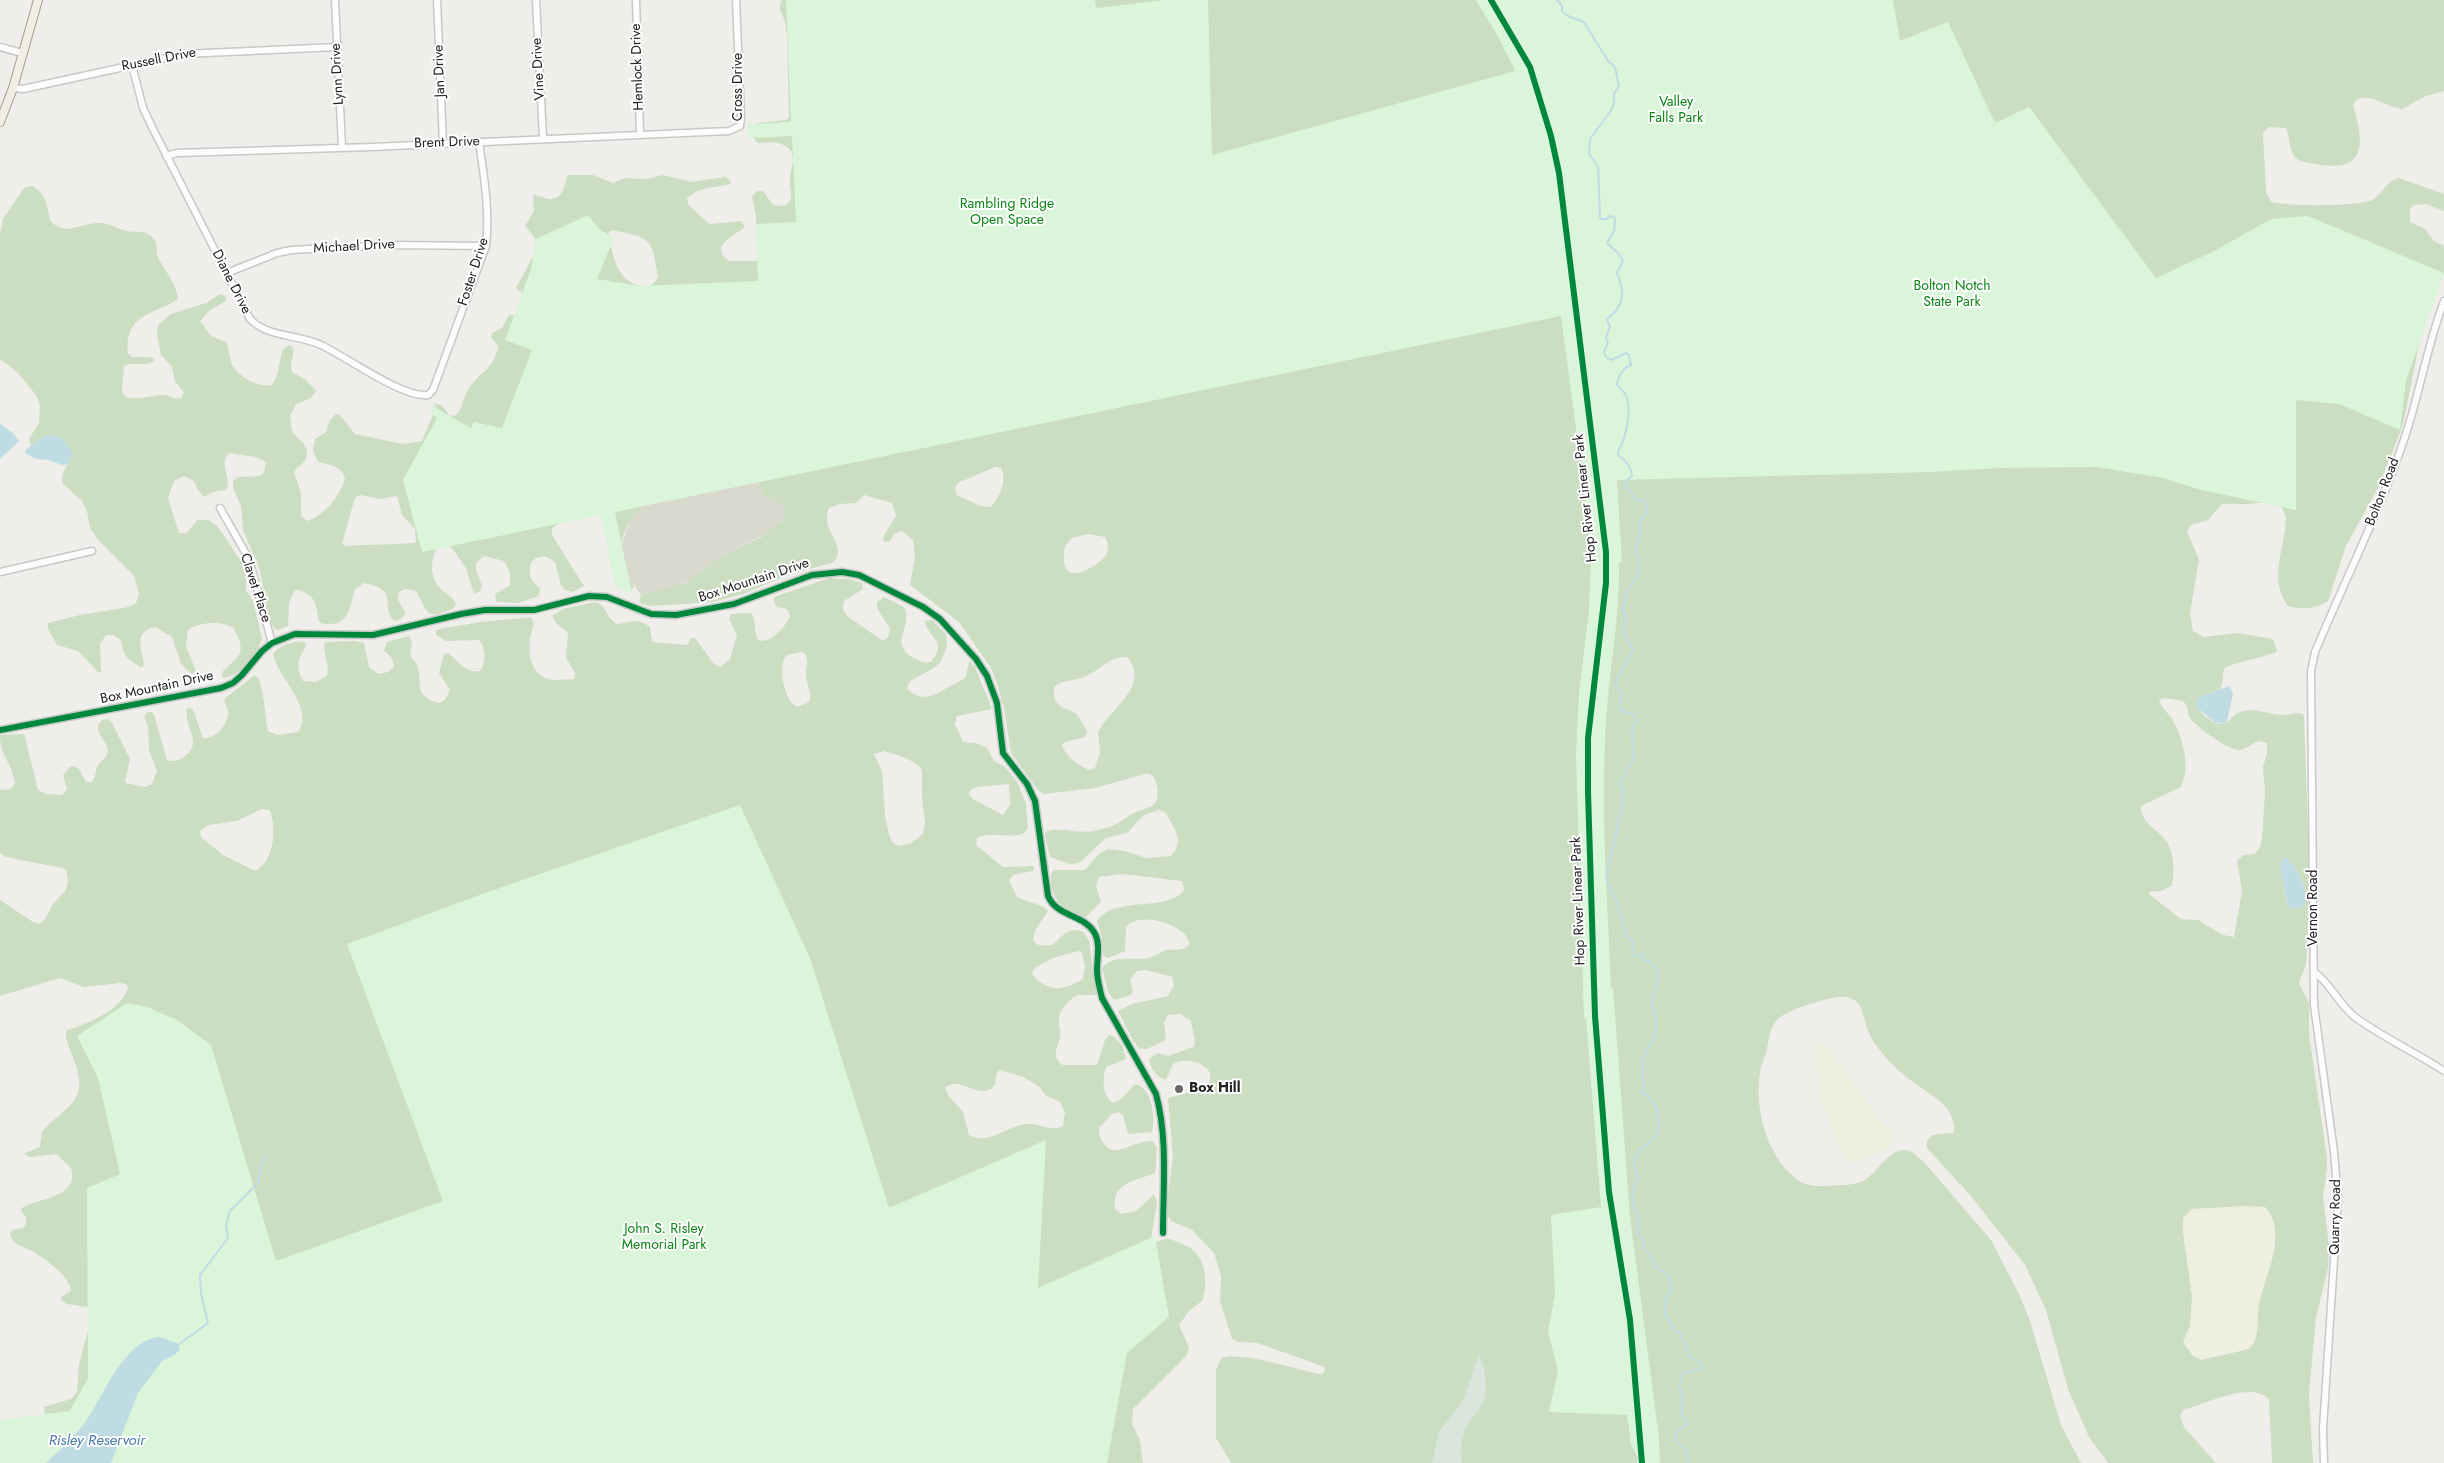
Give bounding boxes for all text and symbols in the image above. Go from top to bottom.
street label: Hemlock Drive [628,23,648,111]
street label: Vine Drive [529,37,549,101]
street label: Lynn Drive [328,43,348,105]
street label: Jan Drive [431,44,449,98]
street label: Russell Drive [120,45,198,75]
street label: Cross Drive [731,53,747,121]
park label: Valley Falls Park [1649,95,1703,128]
street label: Brent Drive [414,133,480,153]
park label: Rambling Ridge Open Space [960,197,1054,230]
street label: Michael Drive [313,236,395,258]
street label: Foster Drive [455,236,493,308]
street label: Diane Drive [208,247,254,317]
park label: Bolton Notch State Park [1913,279,1991,312]
street label: Hop River Linear Park [1571,433,1601,563]
street label: Bolton Road [2362,456,2404,528]
street label: Clavet Place [236,551,274,625]
street label: Box Mountain Drive [697,555,811,607]
street label: Box Mountain Drive [99,668,215,708]
street label: Hop River Linear Park [1568,836,1590,966]
street label: Vernon Road [2306,870,2322,946]
place label: Box Hill [1189,1081,1240,1097]
marker: Box Hill [1173,1083,1185,1095]
street label: Quarry Road [2327,1179,2345,1255]
park label: John S. Risley Memorial Park [622,1222,706,1254]
water label: Risley Reservoir [49,1432,145,1450]

